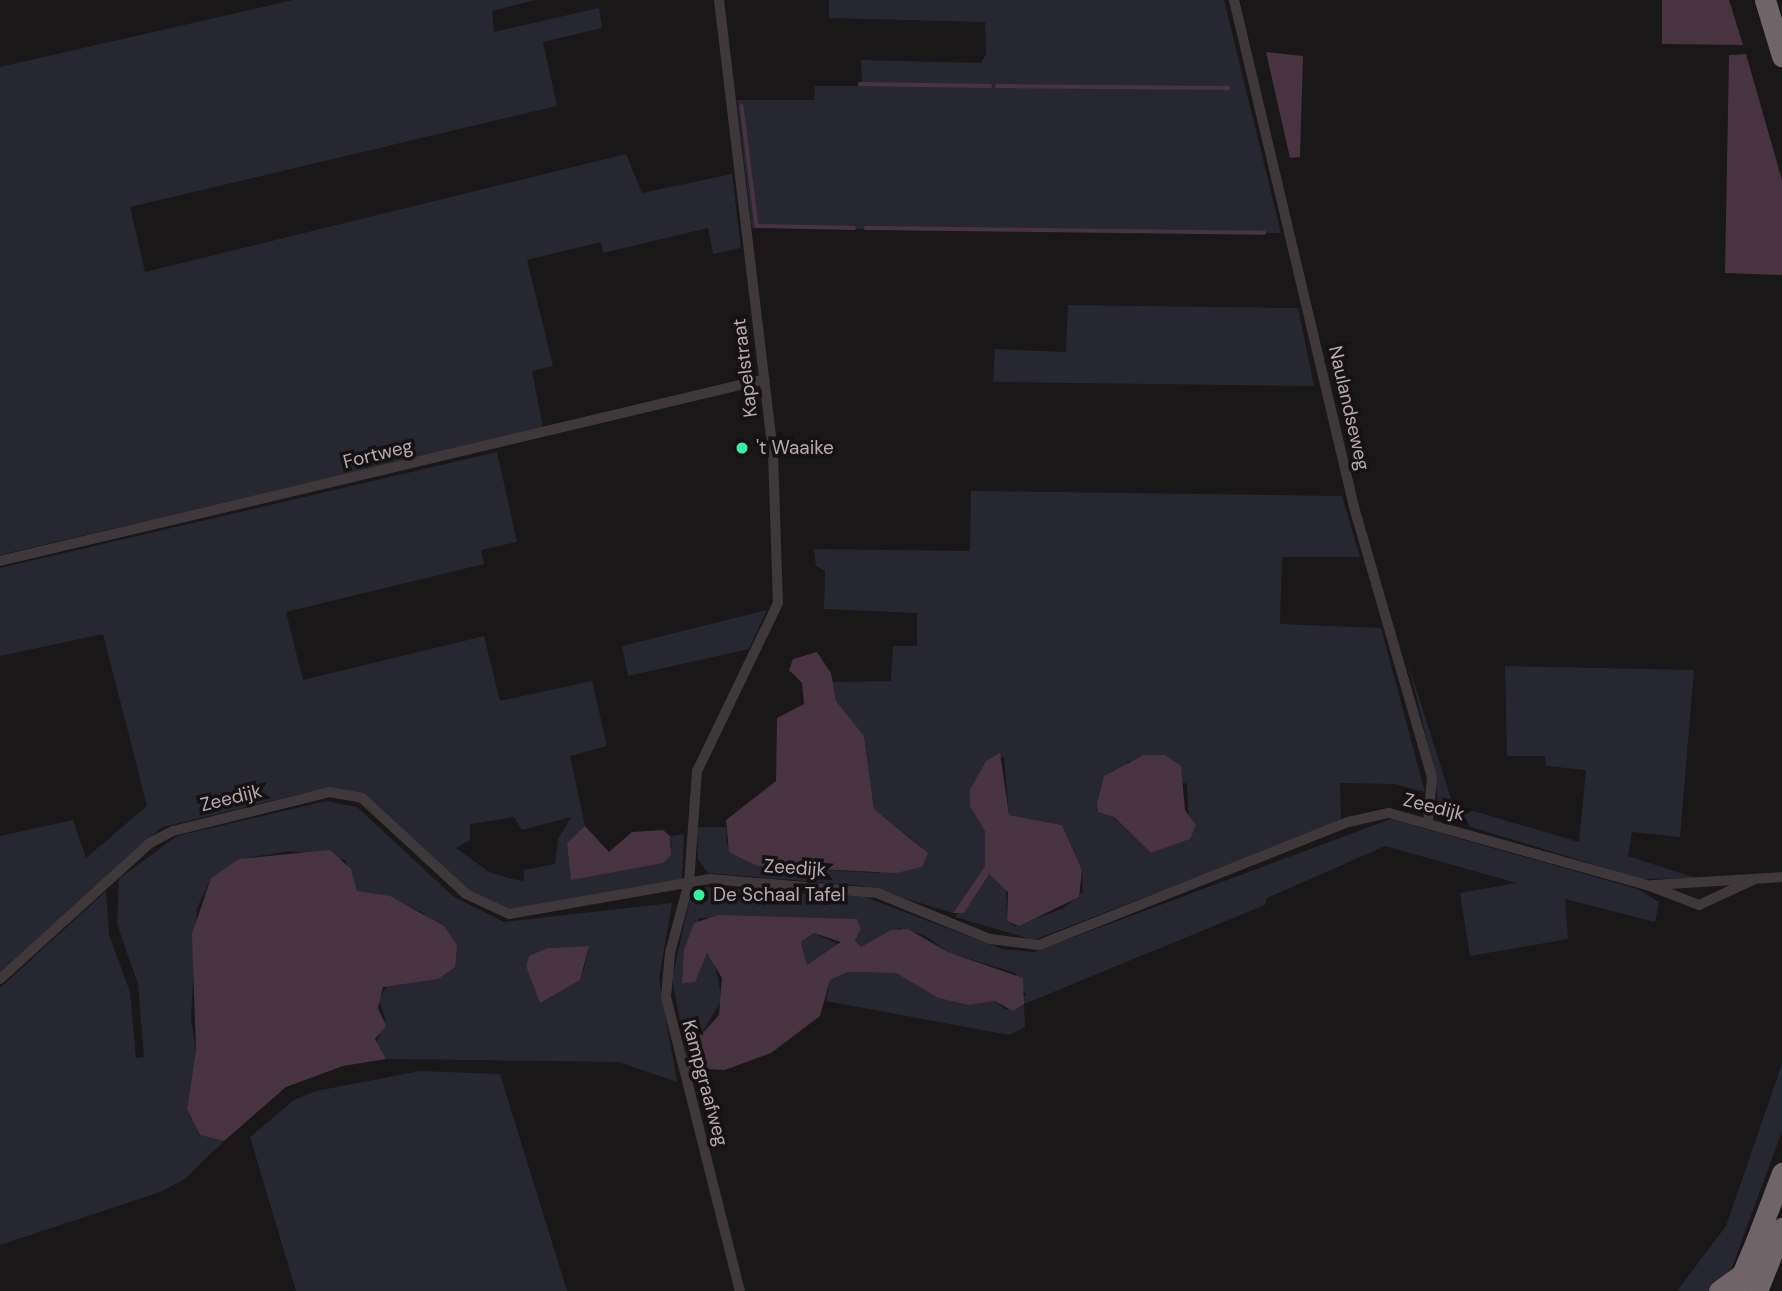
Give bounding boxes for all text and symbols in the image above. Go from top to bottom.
street label: Kapelstraat [728,317,762,419]
street label: Naulandseweg [1324,343,1374,473]
street label: Fortweg [341,434,415,474]
place label: 't Waaike [756,437,834,459]
marker: 't Waaike [734,440,750,456]
street label: Zeedijk [198,779,264,817]
street label: Zeedijk [1401,788,1467,826]
street label: Zeedijk [763,854,827,882]
place label: De Schaal Tafel [713,884,845,906]
marker: De Schaal Tafel [691,887,707,903]
street label: Kampgraafweg [677,1017,733,1149]

